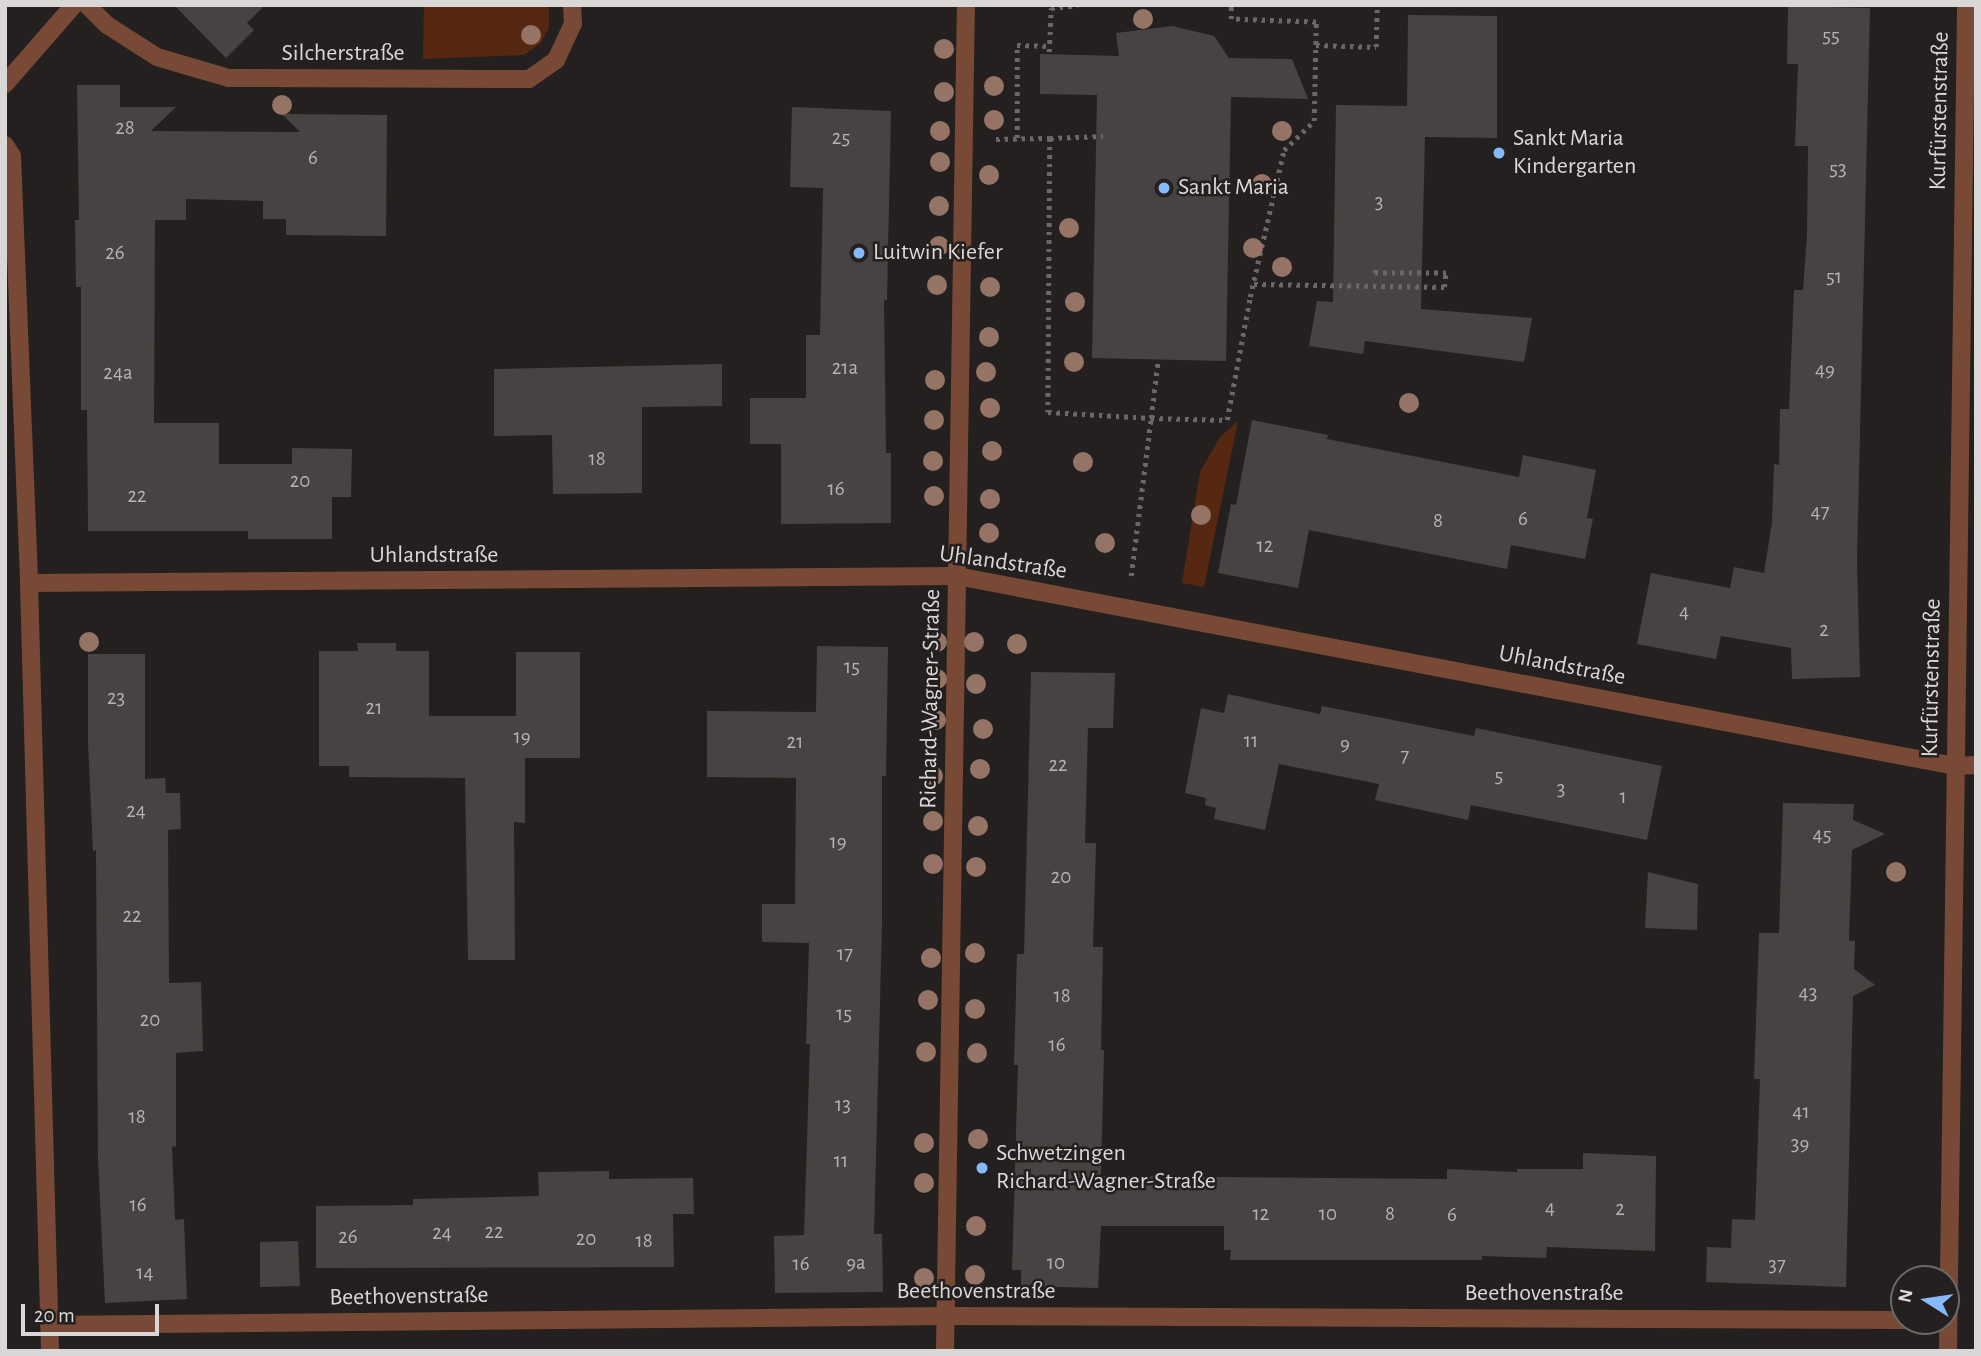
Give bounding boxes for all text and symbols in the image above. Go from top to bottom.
house number: 55 [1822,23,1840,49]
street label: Kurfürstenstraße [1924,31,1956,191]
street label: Silcherstraße [281,40,405,68]
house number: 28 [115,115,135,141]
house number: 25 [832,125,850,151]
place label: Sankt Maria Kindergarten [1513,125,1636,181]
house number: 6 [308,145,318,171]
marker: Sankt Maria Kindergarten [1491,145,1507,161]
house number: 53 [1829,156,1847,182]
place label: Sankt Maria [1178,174,1289,202]
marker: Sankt Maria [1156,180,1172,196]
house number: 3 [1375,189,1383,215]
place label: Luitwin Kiefer [873,239,1003,267]
house number: 26 [105,240,125,266]
marker: Luitwin Kiefer [851,245,867,261]
house number: 51 [1826,264,1842,290]
house number: 21a [832,355,858,381]
house number: 49 [1815,357,1835,383]
house number: 24a [103,360,133,386]
house number: 18 [588,446,606,472]
house number: 20 [290,468,310,494]
house number: 16 [827,476,845,502]
house number: 22 [127,483,147,509]
house number: 47 [1811,499,1829,525]
house number: 6 [1518,506,1528,532]
house number: 8 [1433,508,1443,534]
house number: 12 [1257,533,1273,559]
street label: Uhlandstraße [937,540,1069,586]
street label: Uhlandstraße [370,542,498,570]
street label: Richard-Wagner-Straße [915,589,947,809]
street label: Kurfürstenstraße [1916,598,1948,758]
house number: 4 [1679,599,1689,625]
house number: 2 [1819,617,1829,643]
street label: Uhlandstraße [1496,640,1628,692]
house number: 15 [844,654,860,680]
house number: 23 [107,685,125,711]
house number: 21 [366,695,382,721]
house number: 19 [513,724,531,750]
house number: 11 [1244,728,1258,754]
house number: 21 [787,729,803,755]
house number: 9 [1340,731,1350,757]
house number: 7 [1401,743,1409,769]
house number: 22 [1048,752,1068,778]
house number: 5 [1495,763,1503,789]
house number: 3 [1557,776,1565,802]
house number: 1 [1619,784,1627,810]
house number: 24 [126,798,146,824]
house number: 45 [1813,822,1831,848]
house number: 19 [829,829,847,855]
house number: 20 [1051,864,1071,890]
house number: 22 [122,903,142,929]
house number: 17 [837,941,853,967]
house number: 43 [1799,980,1817,1006]
house number: 18 [1053,983,1071,1009]
house number: 15 [836,1001,852,1027]
house number: 20 [140,1007,160,1033]
house number: 16 [1048,1032,1066,1058]
house number: 13 [835,1092,851,1118]
house number: 41 [1792,1099,1810,1125]
house number: 18 [128,1104,146,1130]
house number: 39 [1791,1131,1809,1157]
place label: Schwetzingen Richard-Wagner-Straße [996,1140,1216,1196]
house number: 11 [834,1148,848,1174]
marker: Schwetzingen Richard-Wagner-Straße [974,1160,990,1176]
house number: 16 [129,1192,147,1218]
house number: 4 [1545,1195,1555,1221]
house number: 2 [1615,1196,1625,1222]
house number: 12 [1253,1201,1269,1227]
house number: 10 [1319,1201,1337,1227]
house number: 8 [1385,1201,1395,1227]
house number: 6 [1447,1202,1457,1228]
house number: 22 [484,1219,504,1245]
house number: 24 [432,1220,452,1246]
house number: 26 [338,1224,358,1250]
house number: 20 [576,1226,596,1252]
house number: 18 [635,1228,653,1254]
house number: 9a [846,1250,866,1276]
house number: 10 [1047,1250,1065,1276]
house number: 16 [792,1251,810,1277]
house number: 37 [1768,1252,1786,1278]
house number: 14 [136,1260,154,1286]
north arrow [1890,1265,1960,1335]
street label: Beethovenstraße [896,1278,1056,1306]
street label: Beethovenstraße [1464,1280,1624,1308]
street label: Beethovenstraße [329,1281,489,1313]
text: N [1895,1288,1917,1304]
scale bar [24,1290,163,1334]
text: 20 m [34,1305,75,1326]

